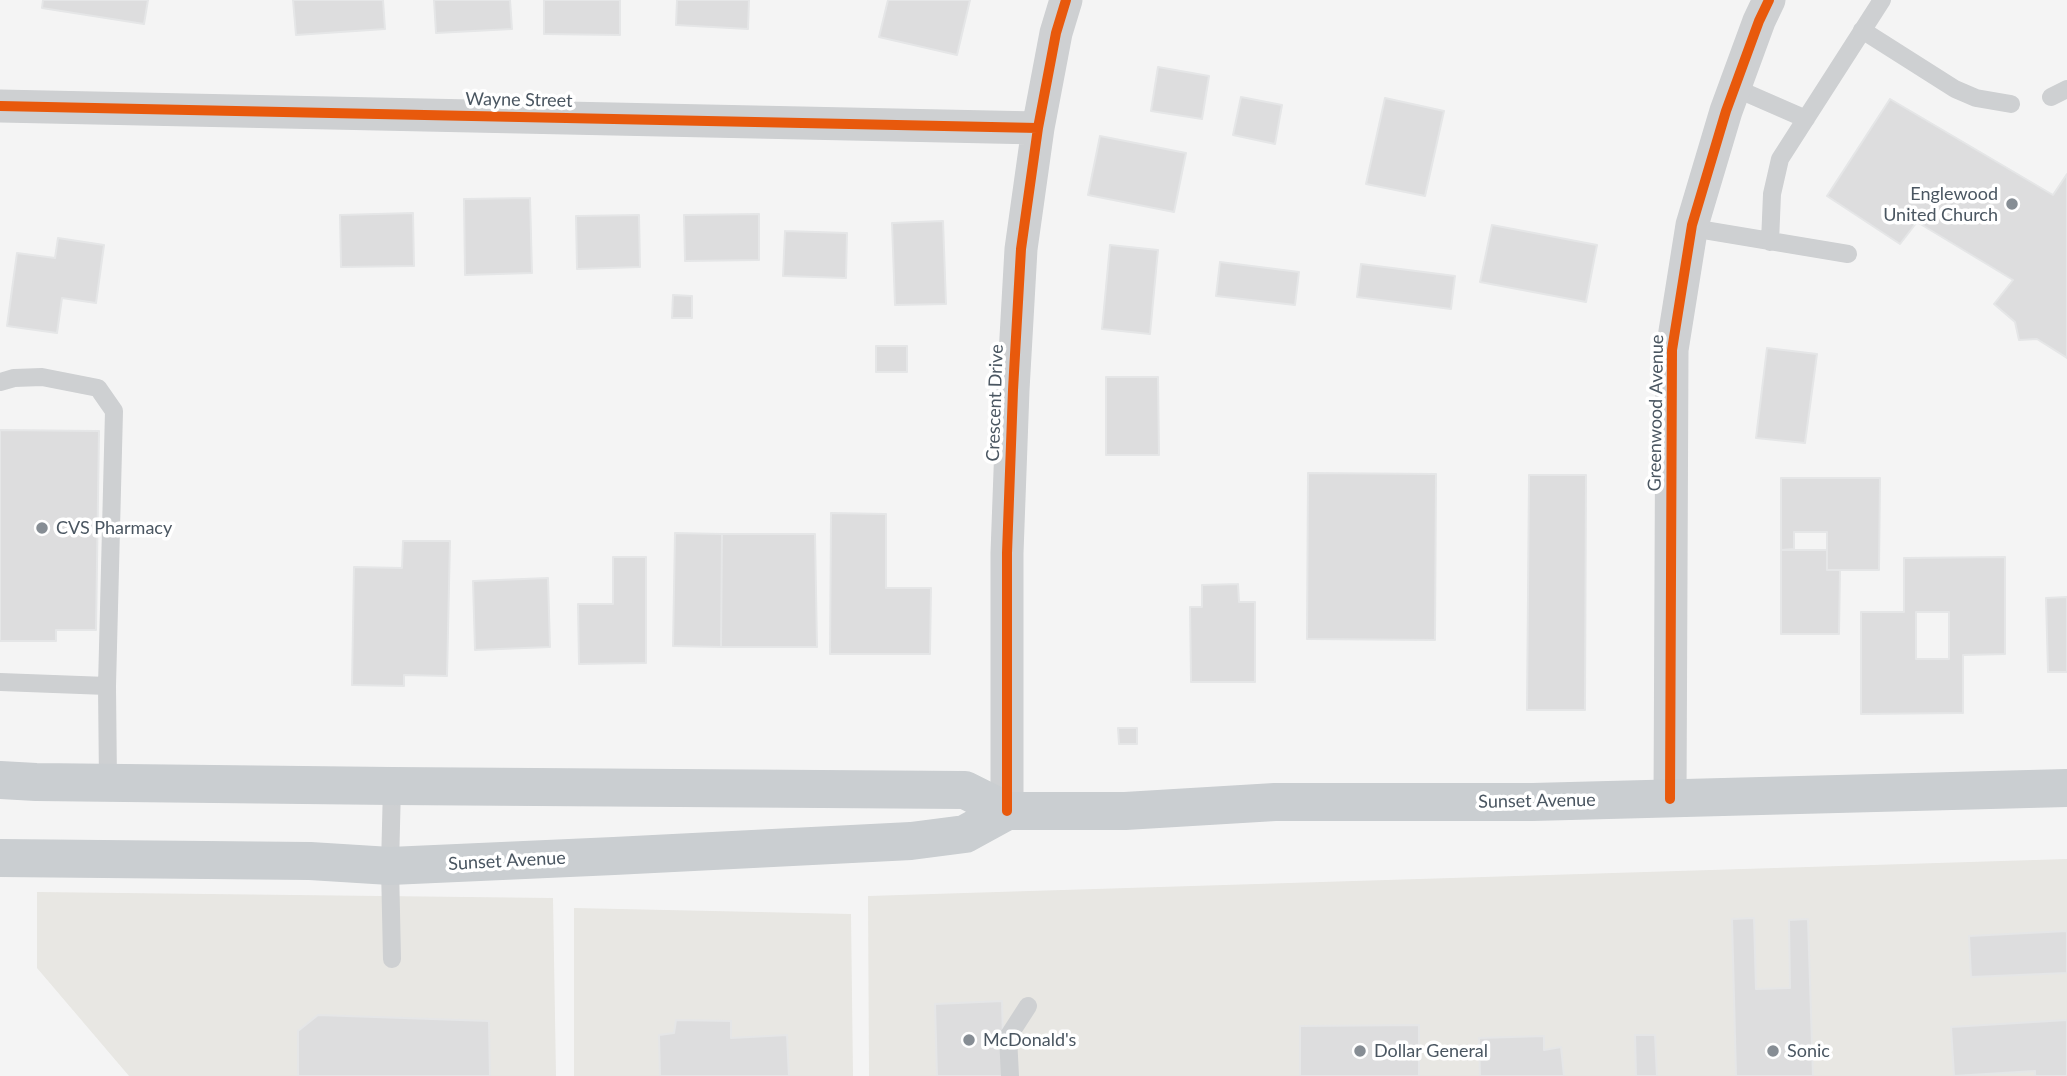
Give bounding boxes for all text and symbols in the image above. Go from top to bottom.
street label: Wayne Street [465,88,573,112]
place label: Englewood United Church [1883,183,1998,226]
marker: Englewood United Church [2004,196,2020,212]
street label: Greenwood Avenue [1644,334,1668,492]
street label: Crescent Drive [982,344,1008,462]
place label: CVS Pharmacy [56,517,172,539]
marker: CVS Pharmacy [34,520,50,536]
street label: Sunset Avenue [1478,789,1596,813]
street label: Sunset Avenue [448,847,566,875]
place label: McDonald's [983,1029,1076,1051]
marker: McDonald's [961,1032,977,1048]
place label: Dollar General [1374,1040,1488,1062]
place label: Sonic [1787,1040,1830,1062]
marker: Dollar General [1352,1043,1368,1059]
marker: Sonic [1765,1043,1781,1059]

